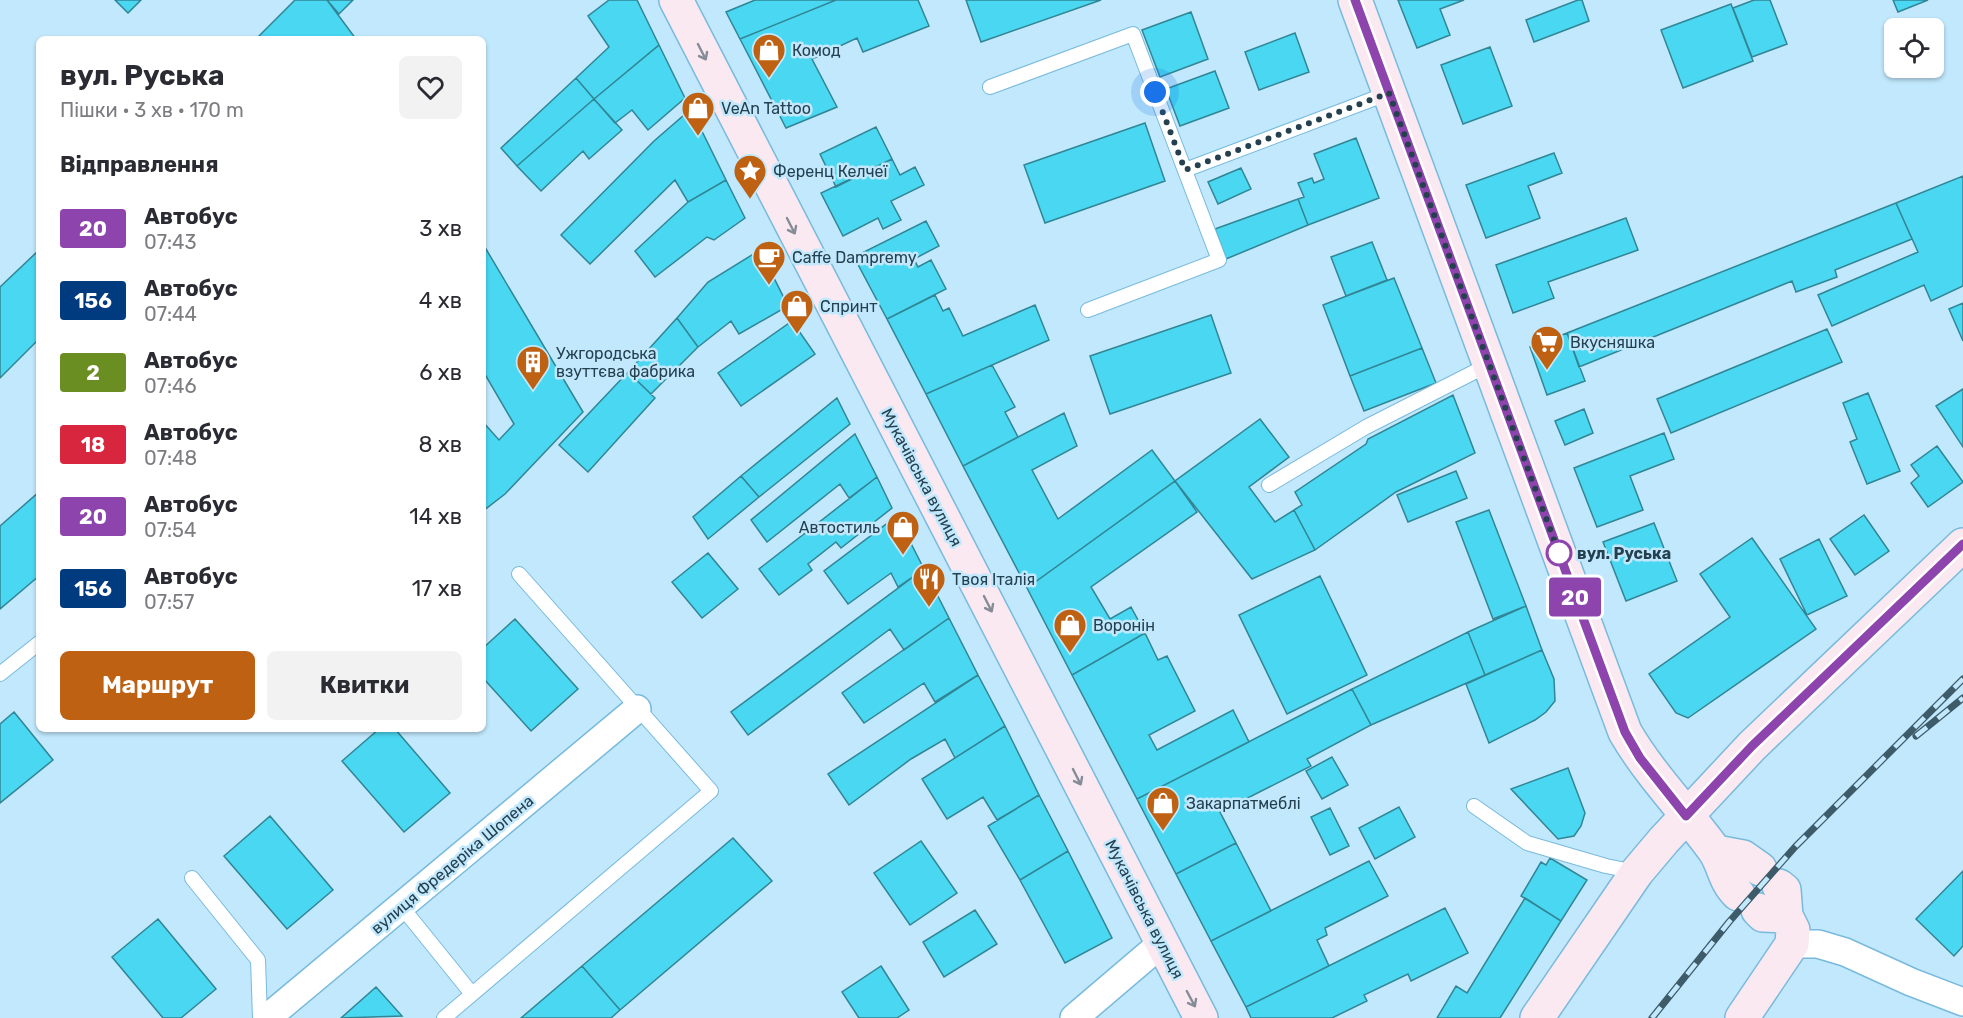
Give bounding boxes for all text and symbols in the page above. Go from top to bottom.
map controls [1884,18,1944,78]
button: locate [1884,18,1944,78]
shop icon: Комод [751,32,787,79]
place label: Комод [792,41,841,60]
one-way arrow [697,43,709,61]
button: heart [399,56,462,119]
text: вул. Руська [60,59,225,92]
your location [1140,77,1170,107]
shop icon: VeAn Tattoo [680,90,716,137]
text: Пішки · 3 хв · 170 m [60,98,244,122]
place label: VeAn Tattoo [721,99,811,118]
text: Відправлення [60,151,218,178]
place icon: Ференц Келчеї [732,153,768,200]
place label: Ференц Келчеї [773,162,888,181]
text: Автобус [144,203,238,230]
text: 3 хв [419,215,462,242]
text: 20 [79,216,107,241]
one-way arrow [786,216,797,234]
text: 07:43 [144,230,197,254]
cafe icon: Caffe Dampremy [751,239,787,286]
place label: Caffe Dampremy [792,248,917,267]
text: Автобус [144,275,238,302]
text: 4 хв [419,287,462,314]
text: 156 [74,288,112,313]
shop icon: Спринт [779,288,815,335]
place label: Спринт [820,297,877,316]
text: 07:44 [144,302,197,326]
supermarket icon: Вкусняшка [1529,324,1565,371]
place label: Вкусняшка [1570,333,1655,352]
building icon: Ужгородська взуттєва фабрика [515,344,551,391]
place label: Ужгородська взуттєва фабрика [556,344,695,381]
text: Автобус [144,347,238,374]
text: 6 хв [419,359,462,386]
text: 2 [86,360,100,385]
text: 07:46 [144,374,197,398]
street label: Мукачівська вулиця [877,405,966,550]
text: Автобус [144,419,238,446]
text: 8 хв [418,431,462,458]
text: 18 [81,432,105,457]
text: 07:48 [144,446,197,470]
text: Автобус [144,491,238,518]
text: 14 хв [409,503,462,530]
text: 20 [79,504,107,529]
shop icon: Автостиль [885,509,921,556]
text: 07:54 [144,518,196,542]
place label: Автостиль [799,518,880,537]
marker: вул. Руська [1546,540,1572,566]
place label: вул. Руська [1577,544,1671,563]
restaurant icon: Твоя Італія [911,561,947,608]
text: Автобус [144,563,238,590]
place label: Твоя Італія [952,570,1035,589]
text: 17 хв [412,575,462,602]
text: 156 [74,576,112,601]
line badge: 20 [1548,578,1602,616]
text: 20 [1561,585,1589,610]
text: 07:57 [144,590,194,614]
one-way arrow [982,594,994,612]
shop icon: Воронін [1052,607,1088,654]
place label: Воронін [1093,616,1155,635]
button: Маршрут [60,651,255,720]
button: Квитки [267,651,462,720]
one-way arrow [1071,768,1083,786]
shop icon: Закарпатмеблі [1145,785,1181,832]
street label: вулиця Фредеріка Шопена [367,791,537,938]
place label: Закарпатмеблі [1186,794,1301,813]
street label: Мукачівська вулиця [1101,836,1188,982]
one-way arrow [1185,990,1197,1007]

